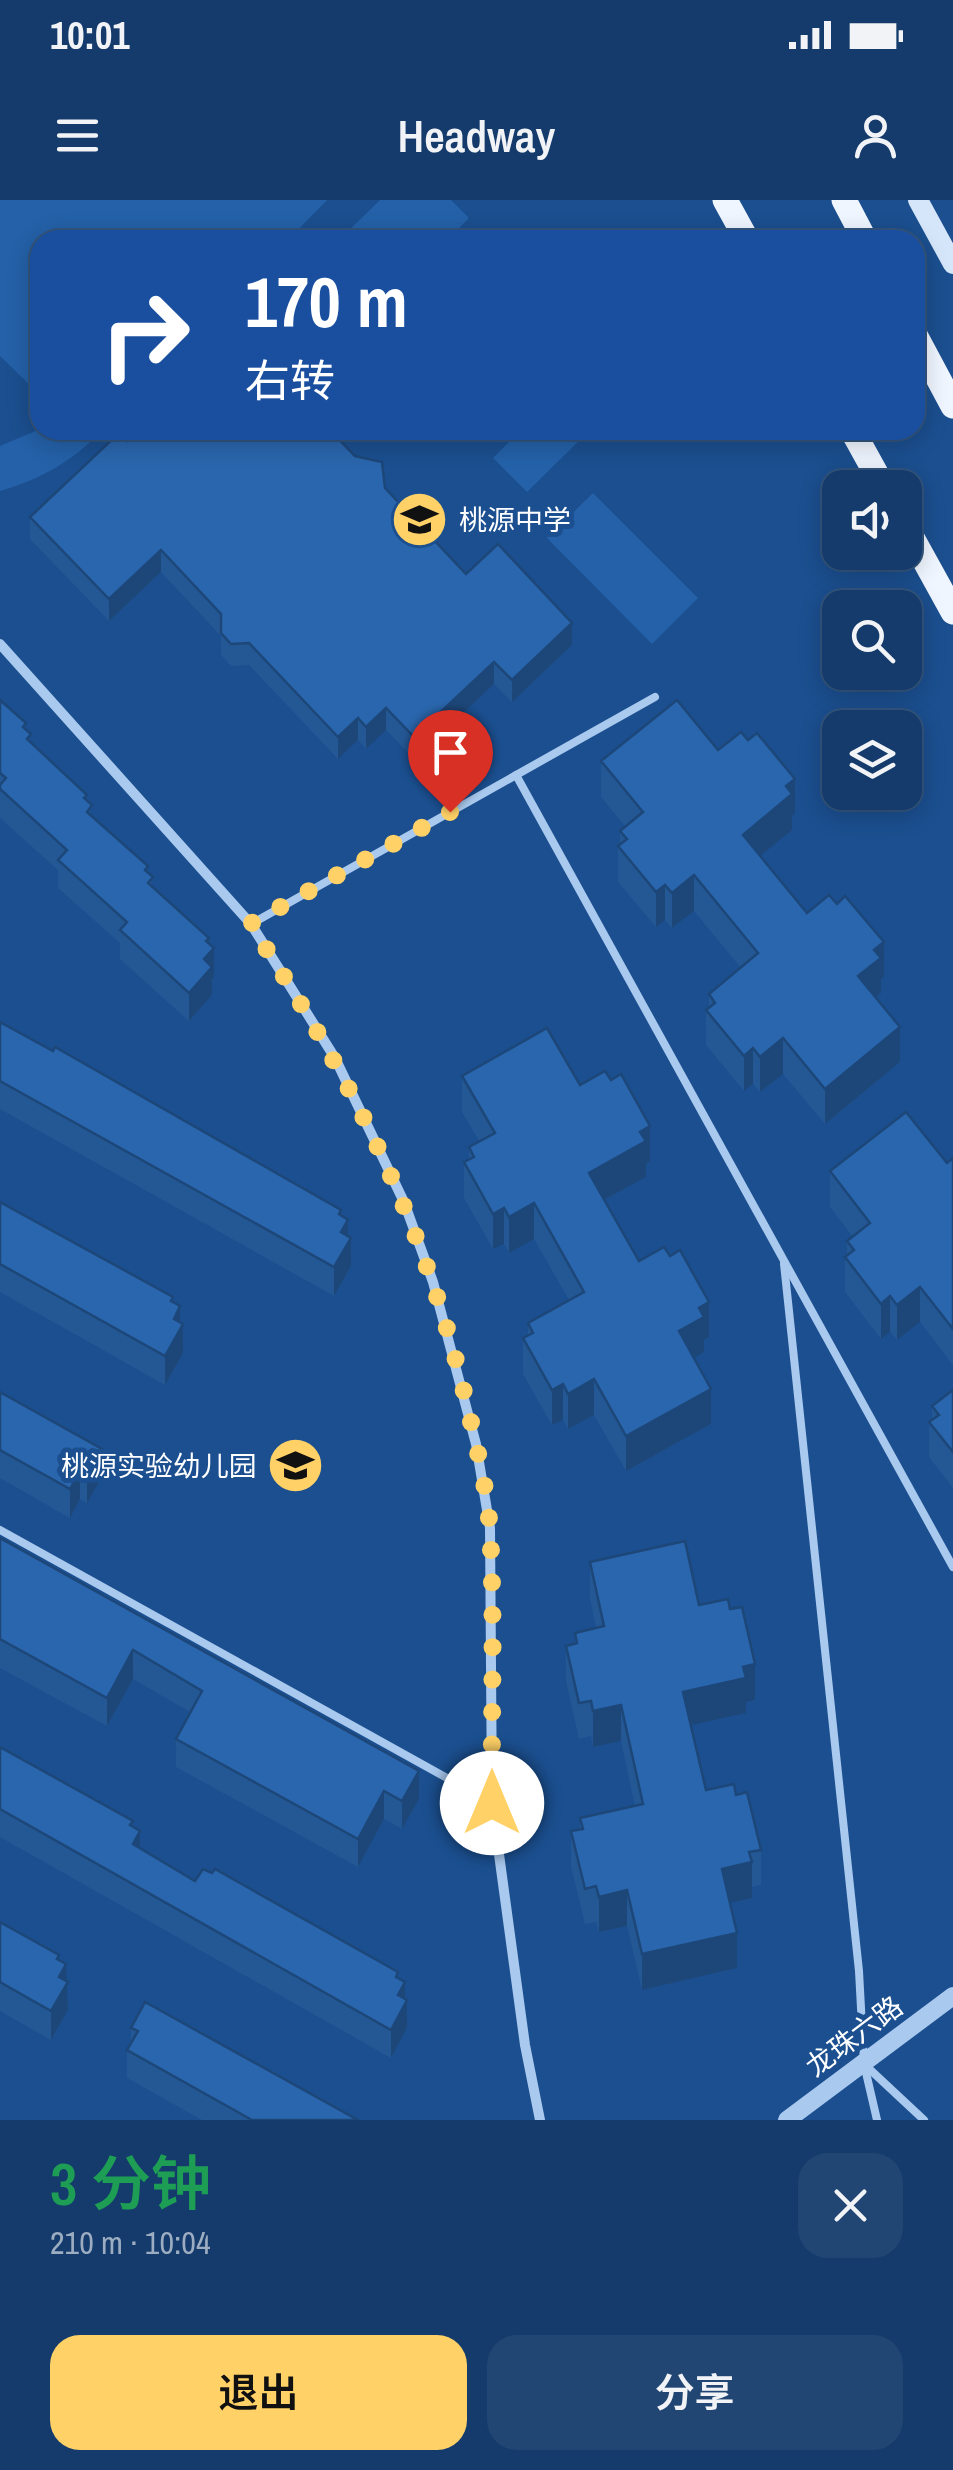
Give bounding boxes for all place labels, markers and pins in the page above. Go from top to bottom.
school or university icon: 桃源中学 [390,490,450,550]
place label: 桃源中学 [459,501,571,539]
pin [408,710,493,813]
school or university icon: 桃源实验幼儿园 [266,1436,326,1496]
place label: 桃源实验幼儿园 [61,1447,257,1485]

